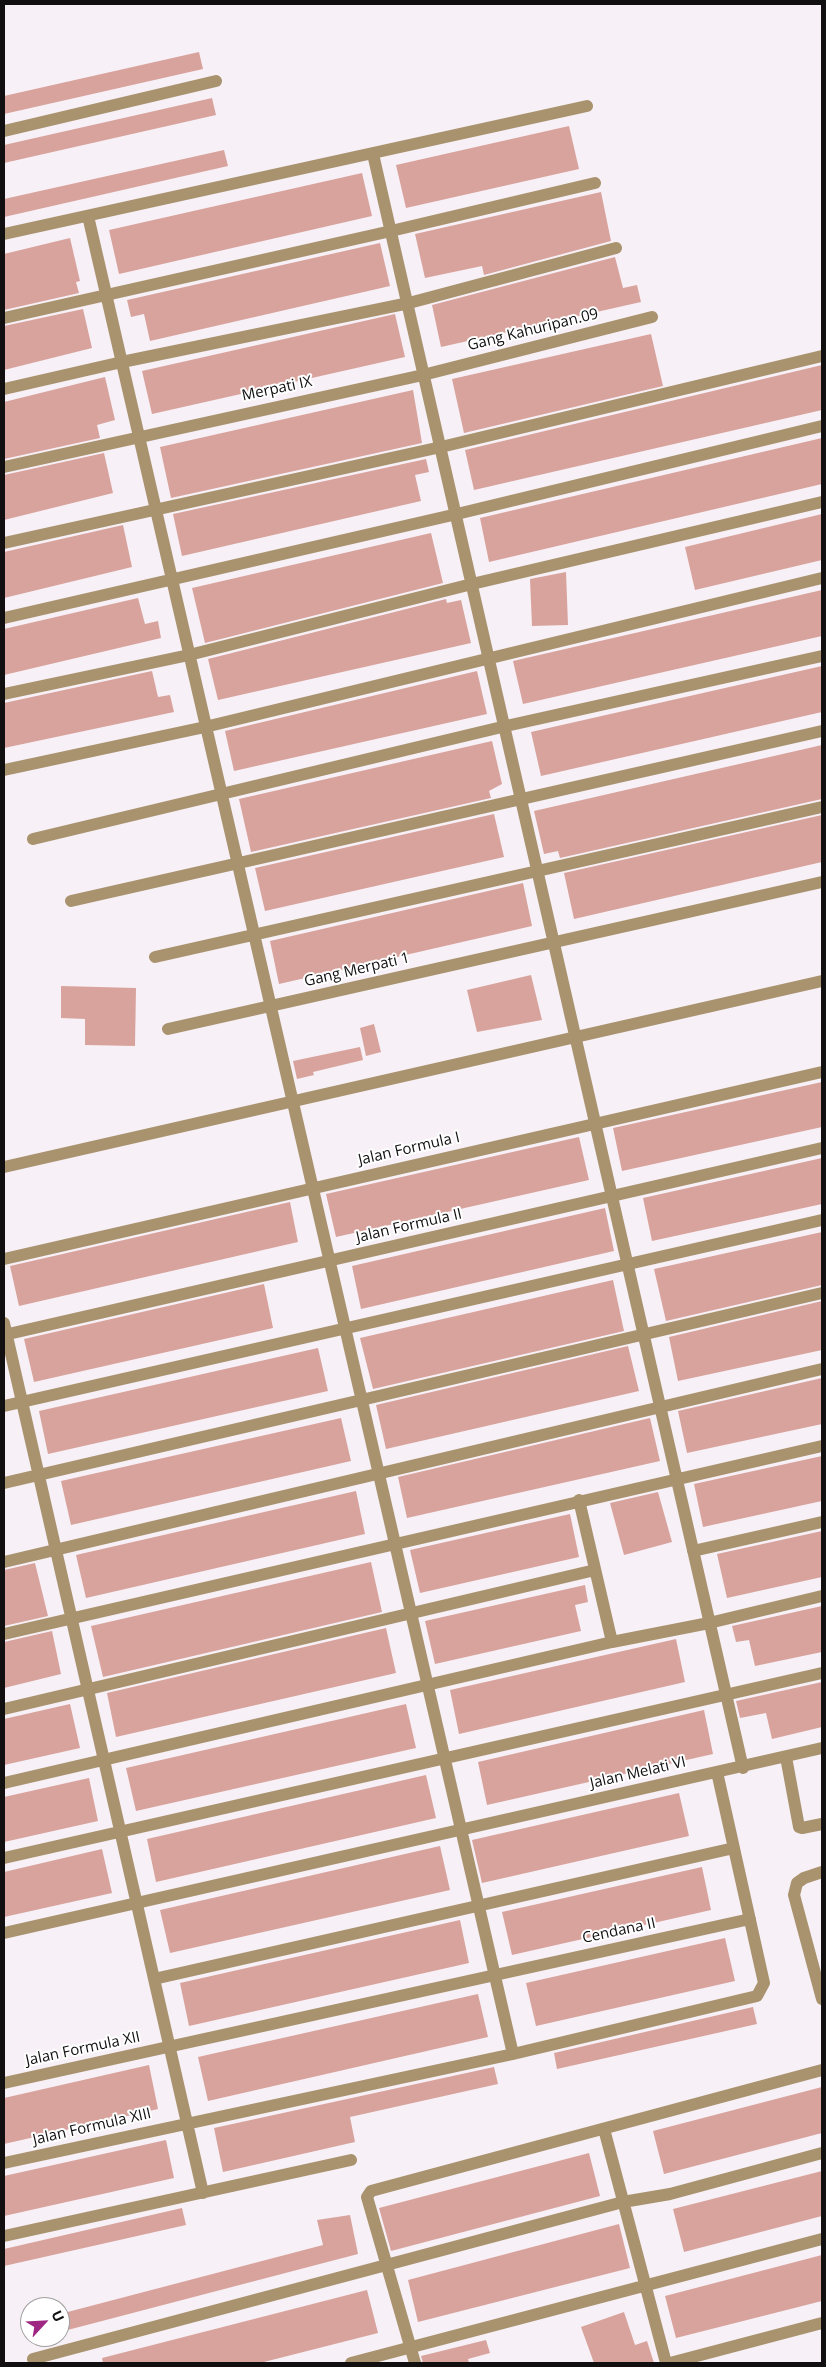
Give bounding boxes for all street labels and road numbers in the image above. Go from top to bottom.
street label: Gang Kahuripan.09 [466,305,600,355]
street label: Merpati IX [240,373,314,405]
street label: Gang Merpati 1 [303,949,411,991]
street label: Jalan Formula I [356,1129,462,1169]
street label: Jalan Formula II [354,1205,464,1247]
street label: Jalan Melati VI [588,1753,688,1793]
street label: Cendana II [581,1914,657,1948]
street label: Jalan Formula XII [24,2028,142,2070]
street label: Jalan Formula XIII [31,2105,153,2149]

